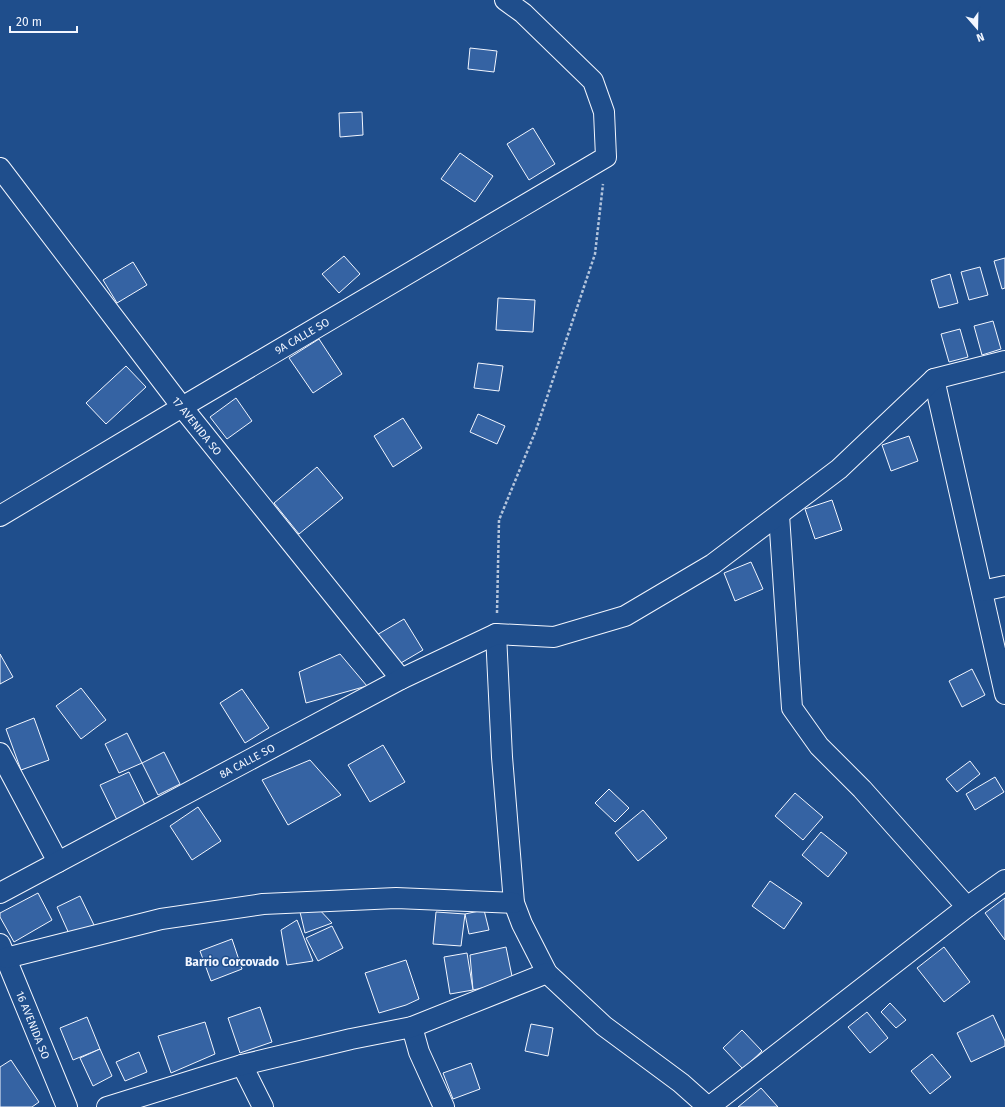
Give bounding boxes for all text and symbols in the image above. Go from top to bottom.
scale bar [10,8,77,34]
north arrow [957,8,997,48]
text: 20 m [16,15,42,29]
text: N [975,30,986,44]
street label: 9A CALLE SO [273,316,332,357]
street label: 17 AVENIDA SO [169,395,224,458]
street label: 8A CALLE SO [217,741,277,782]
district label: Barrio Corcovado [185,955,279,969]
street label: 16 AVENIDA SO [13,989,52,1061]

